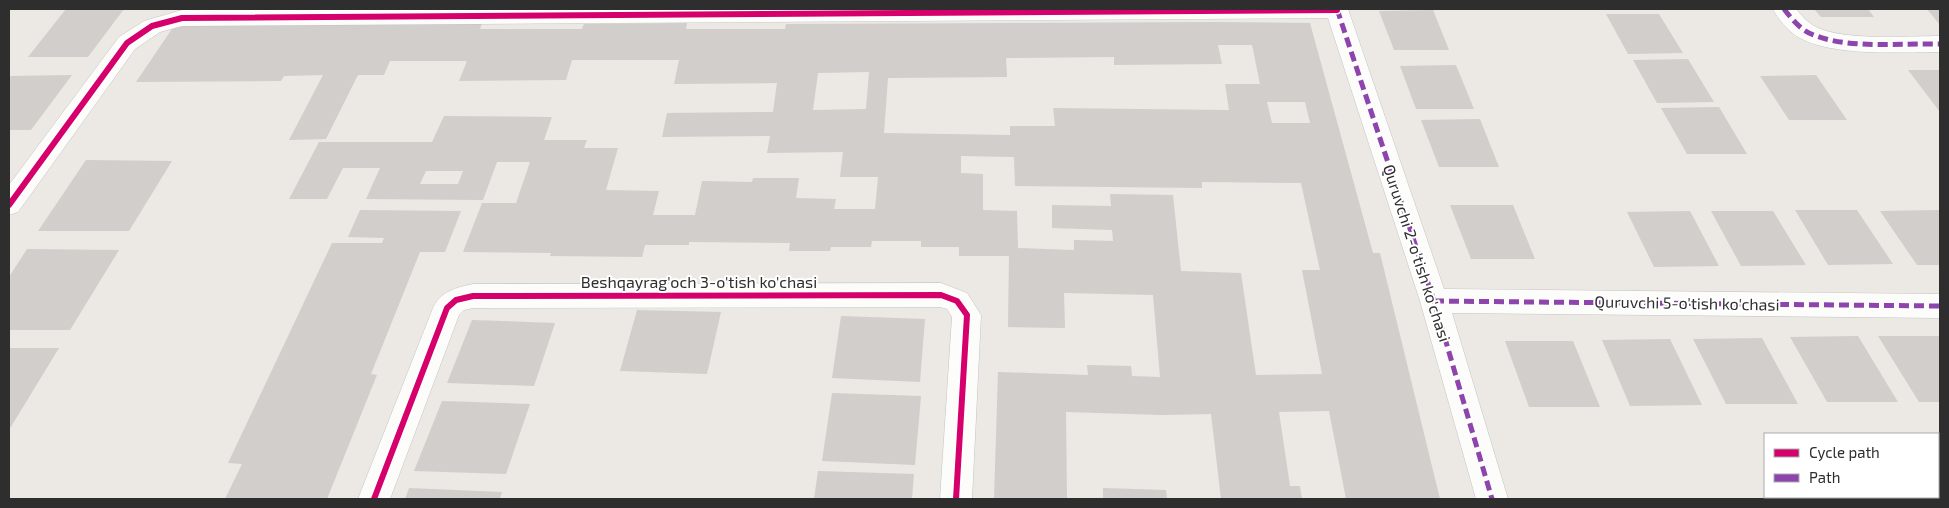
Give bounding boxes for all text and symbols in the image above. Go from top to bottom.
street label: Quruvchi 2-o'tish ko'chasi [1379,162,1455,344]
street label: Beshqayrag'och 3-o'tish ko'chasi [581,272,817,291]
street label: Quruvchi 5-o'tish ko'chasi [1594,291,1780,315]
legend [1764,433,1939,498]
text: Cycle path [1809,443,1880,461]
text: Path [1809,468,1840,486]

